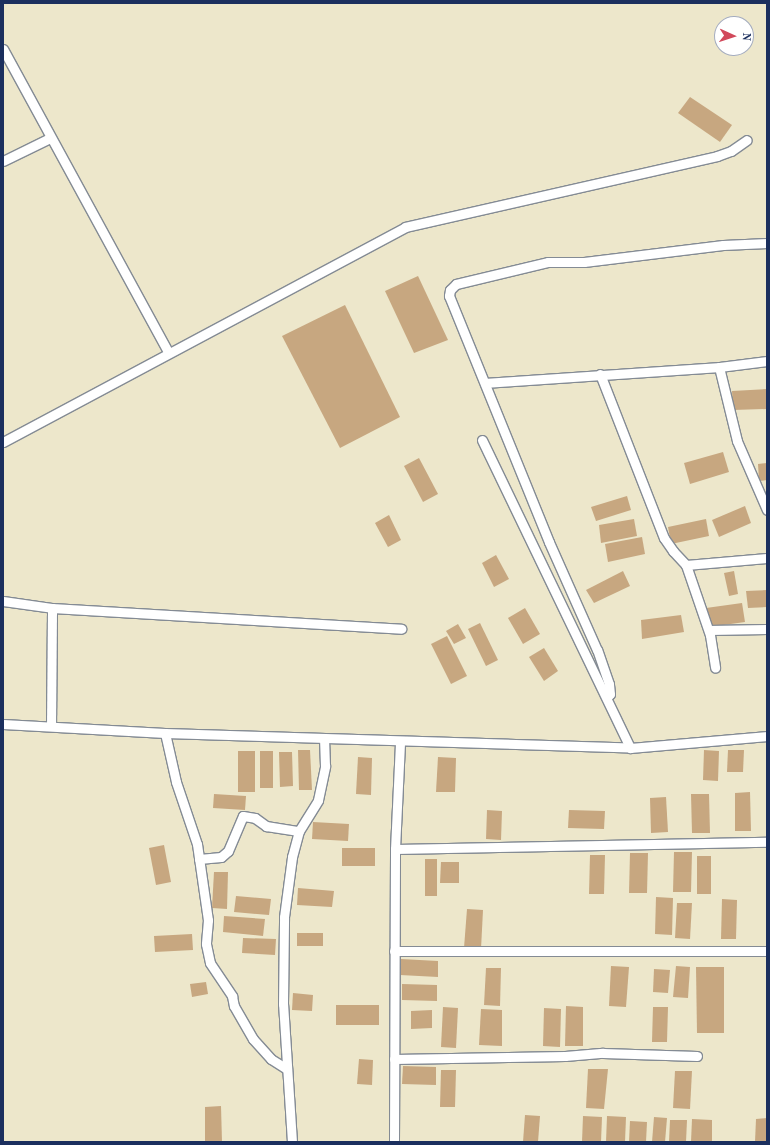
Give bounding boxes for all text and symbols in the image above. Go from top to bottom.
north arrow [714,16,754,56]
text: N [740,32,751,41]

